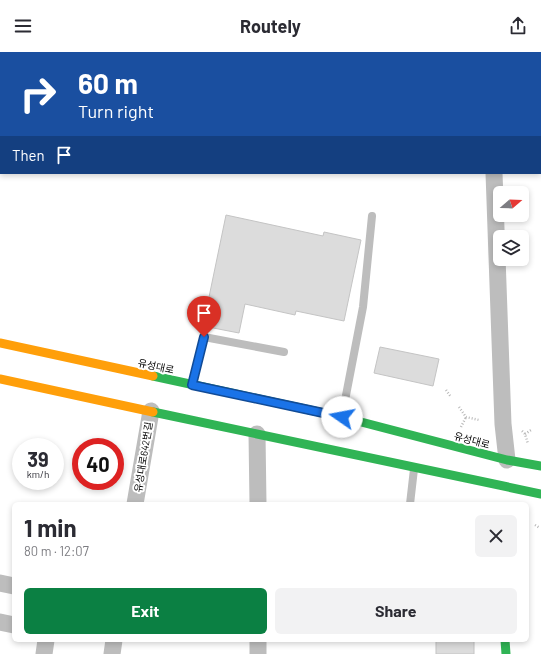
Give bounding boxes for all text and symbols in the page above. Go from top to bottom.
icon: menu [12,15,34,37]
text: Routely [240,15,301,37]
icon: share [507,15,529,37]
text: 60 m [78,66,138,100]
icon: right [12,68,64,120]
text: Turn right [78,100,154,122]
icon: arrive [53,144,75,166]
text: Then [12,146,45,164]
north arrow [493,186,529,222]
map controls [493,186,529,266]
button: layers [493,230,529,266]
pin [187,296,221,337]
icon: arrive [193,302,215,324]
street label: 유성대로 [137,356,175,376]
position arrow [321,396,363,438]
street label: 유성대로642번길 [132,421,154,493]
street label: 유성대로 [453,429,491,451]
speed limit sign: 40 [72,438,124,490]
text: 39 [27,447,49,471]
text: km/h [27,468,49,480]
text: 1 min [24,513,77,542]
button: close [475,515,517,557]
text: 80 m · 12:07 [24,543,89,559]
button: Exit [24,588,267,634]
button: Share [275,588,517,634]

